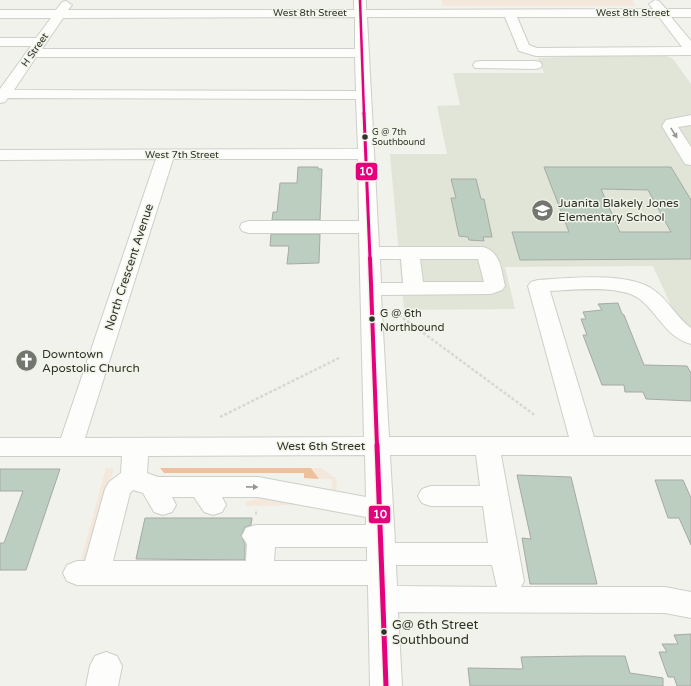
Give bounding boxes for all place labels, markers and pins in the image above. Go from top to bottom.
place label: G @ 7th Southbound [372,127,425,148]
marker: G @ 7th Southbound [360,132,370,142]
place label: Juanita Blakely Jones Elementary School [558,196,679,224]
school or university icon: Juanita Blakely Jones Elementary School [530,197,556,223]
place label: G @ 6th Northbound [380,307,445,334]
marker: G @ 6th Northbound [367,314,377,324]
place label: Downtown Apostolic Church [42,347,140,375]
church icon: Downtown Apostolic Church [14,348,40,374]
place label: G@ 6th Street Southbound [392,617,479,648]
marker: G@ 6th Street Southbound [379,627,389,637]

